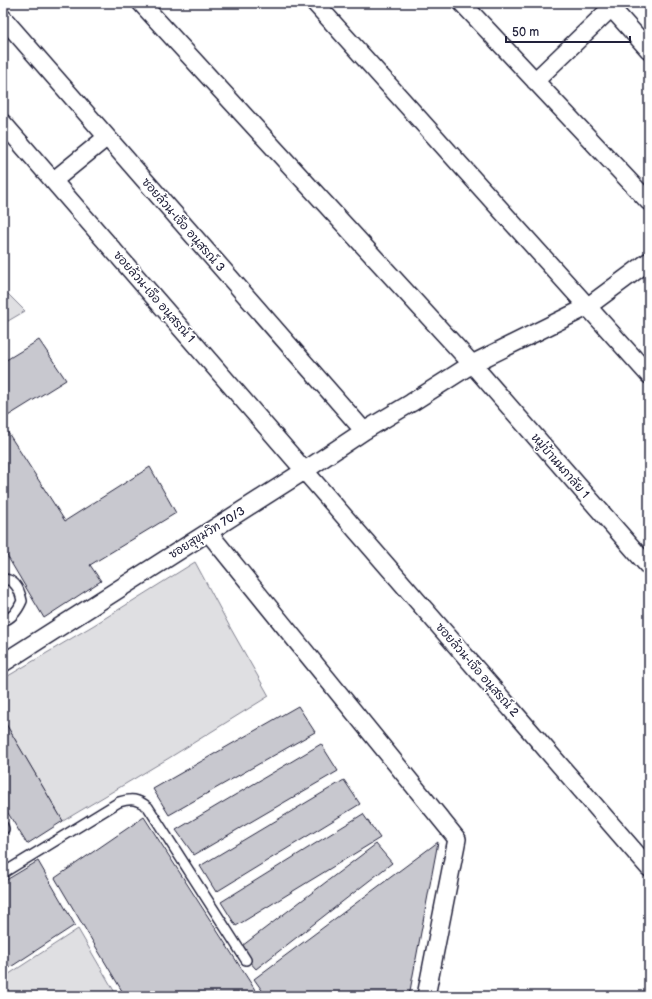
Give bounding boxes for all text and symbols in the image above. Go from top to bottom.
scale bar [506,18,630,44]
text: 50 m [512,25,539,40]
street label: ซอยล้วน-เจือ อนุสรณ์ 3 [137,174,229,276]
street label: ซอยล้วน-เจือ อนุสรณ์ 1 [109,247,199,347]
street label: หมู่บ้านนภาลัย 1 [527,430,593,502]
street label: ซอยสุขุมวิท 70/3 [166,504,248,563]
street label: ซอยล้วน-เจือ อนุสรณ์ 2 [432,619,522,721]

